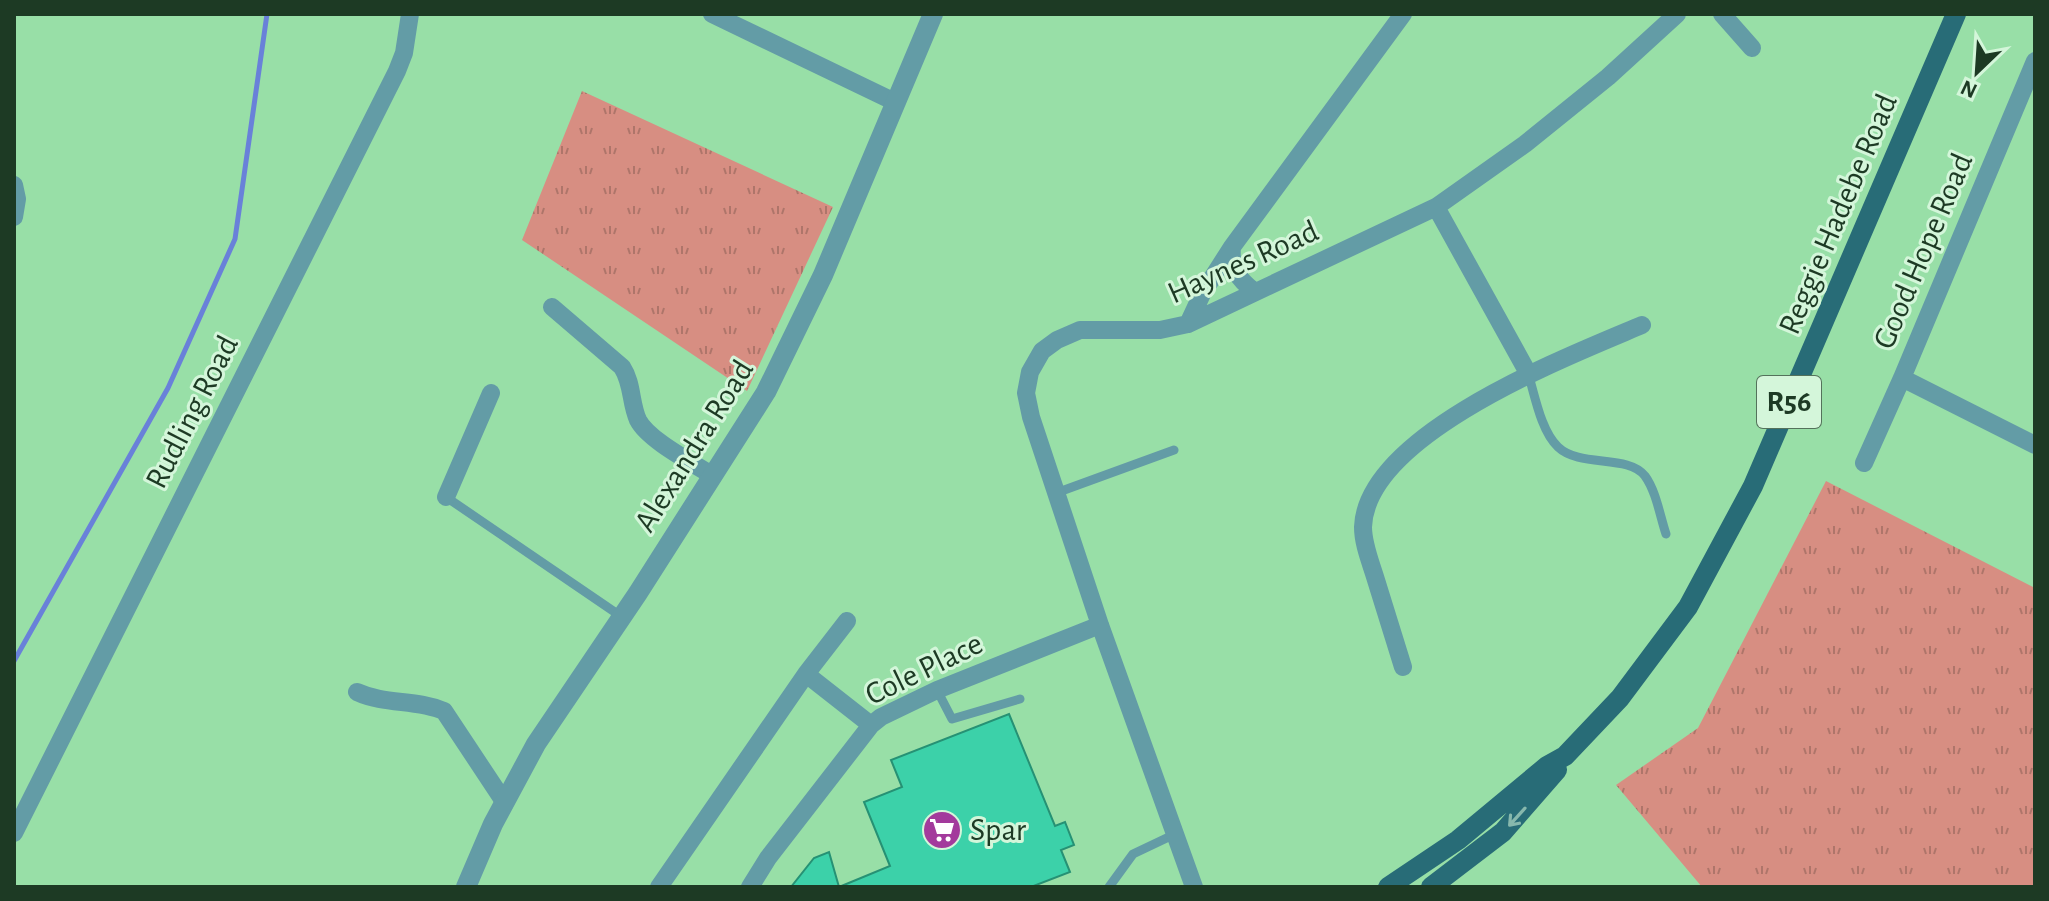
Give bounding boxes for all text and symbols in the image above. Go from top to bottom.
north arrow [1937,32,2017,112]
text: N [1957,76,1981,102]
street label: Reggie Hadebe Road [1773,89,1903,339]
street label: Good Hope Road [1867,149,1979,353]
street label: Haynes Road [1163,215,1323,309]
street label: Rudling Road [140,330,244,494]
street label: Alexandra Road [629,355,759,537]
road number: R56 [1757,376,1821,428]
street label: Cole Place [860,627,988,711]
one-way arrow [1508,806,1526,826]
supermarket icon: Spar [921,809,963,851]
place label: Spar [970,814,1027,846]

